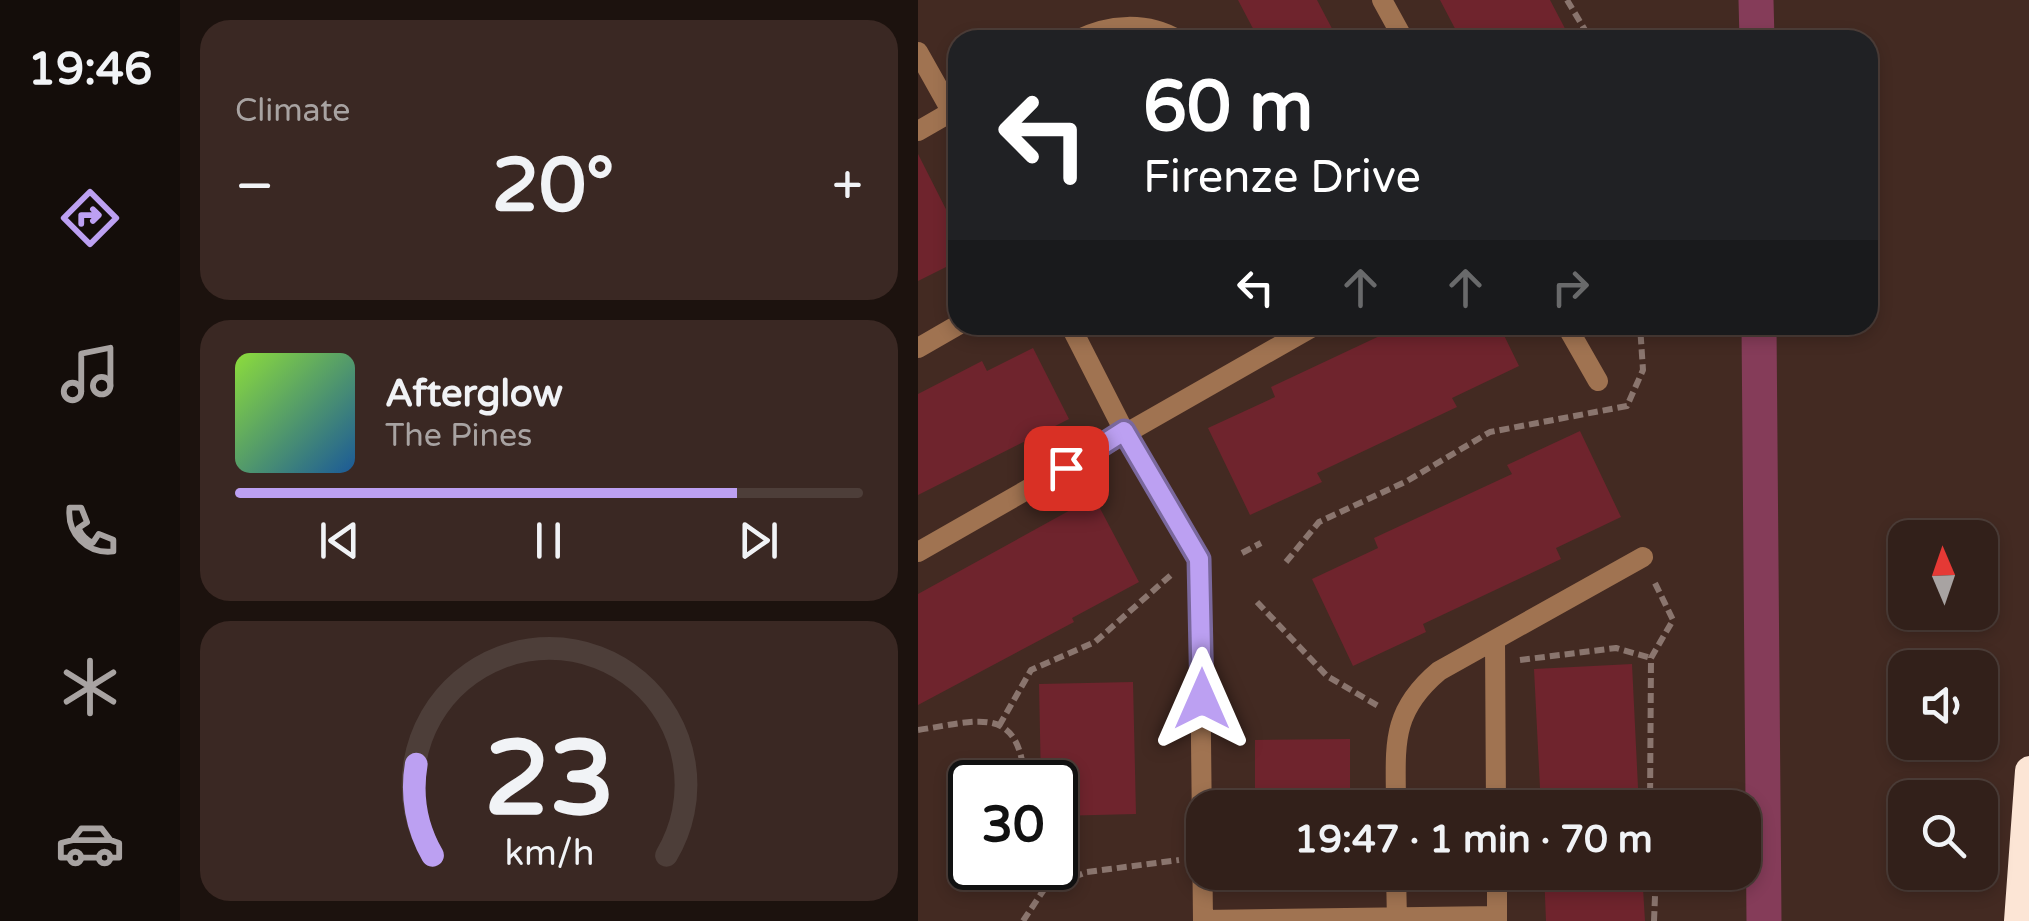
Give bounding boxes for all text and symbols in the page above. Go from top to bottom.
text: 19:46 [28,43,152,97]
text: 60 m [1143,66,1313,150]
icon: left [978,70,1108,200]
text: Climate [235,92,350,130]
text: 20° [492,141,614,231]
text: Firenze Drive [1143,151,1421,205]
text: − [235,154,274,220]
text: + [832,154,863,220]
icon: directions [55,183,125,253]
icon: left [1228,260,1283,315]
icon: ahead [1333,260,1388,315]
icon: ahead [1438,260,1493,315]
icon: right [1543,260,1598,315]
icon: music [55,339,125,409]
text: Afterglow [385,371,563,417]
text: The Pines [385,417,532,455]
pin [1024,426,1109,511]
icon: arrive [1039,441,1094,496]
icon: phone [55,496,125,566]
icon: previous [312,513,367,568]
icon: pause [521,513,576,568]
icon: next [731,513,786,568]
north arrow [1888,520,1998,630]
map controls [1888,520,1998,890]
position arrow [1150,647,1254,751]
button: sound [1888,650,1998,760]
icon: climate [55,652,125,722]
text: 23 [484,718,614,843]
speed limit sign: 30 [948,760,1078,890]
button: search [1888,780,1998,890]
icon: car [55,808,125,878]
text: 19:47 · 1 min · 70 m [1294,817,1653,863]
text: km/h [504,832,594,875]

